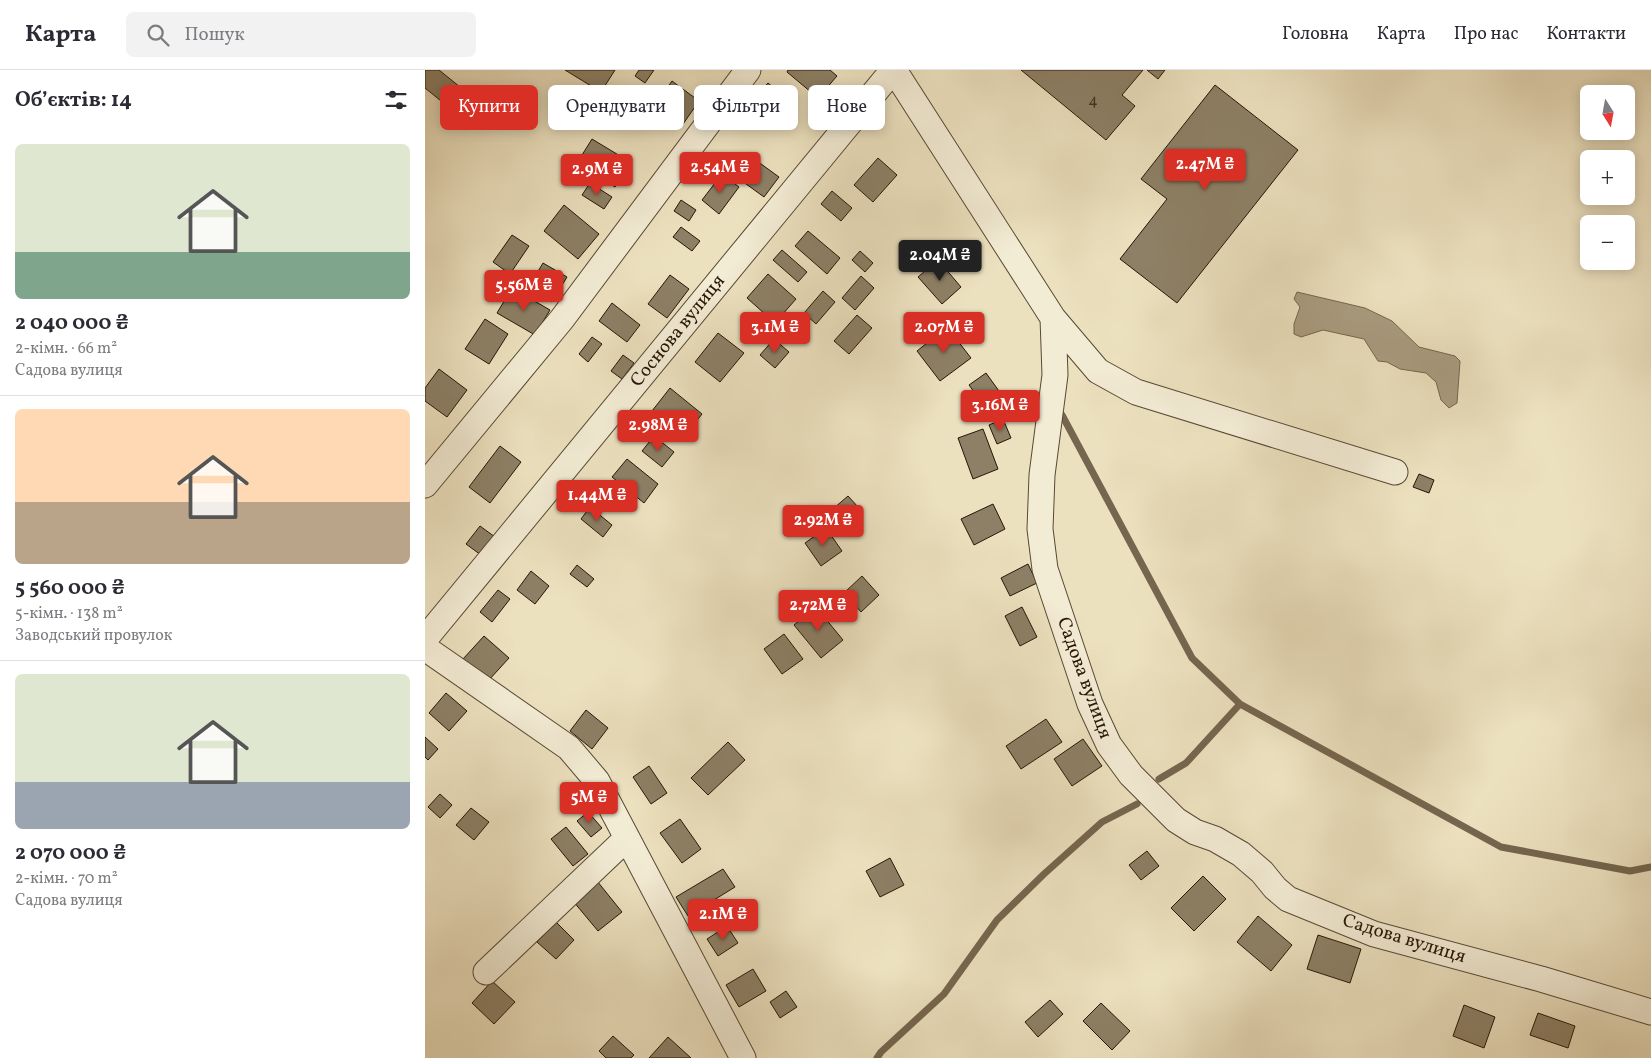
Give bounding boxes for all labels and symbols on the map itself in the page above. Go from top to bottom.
north arrow [1580,85,1635,140]
house number: 4 [1088,90,1098,112]
pin: 2.47M ₴ [1159,148,1251,191]
pin: 2.54M ₴ [674,152,766,194]
pin: 2.9M ₴ [556,154,638,196]
pin: 2.04M ₴ [894,240,986,282]
street label: Соснова вулиця [625,269,732,393]
pin: 5.56M ₴ [478,270,570,312]
pin: 3.1M ₴ [734,312,816,354]
pin: 2.07M ₴ [898,312,990,354]
pin: 3.16M ₴ [954,390,1046,432]
pin: 2.98M ₴ [612,410,704,452]
pin: 1.44M ₴ [551,480,643,522]
pin: 2.92M ₴ [777,504,869,547]
pin: 2.72M ₴ [772,590,864,632]
street label: Садова вулиця [1050,613,1118,743]
pin: 5M ₴ [559,782,619,824]
pin: 2.1M ₴ [682,898,764,941]
street label: Садова вулиця [1339,908,1469,970]

